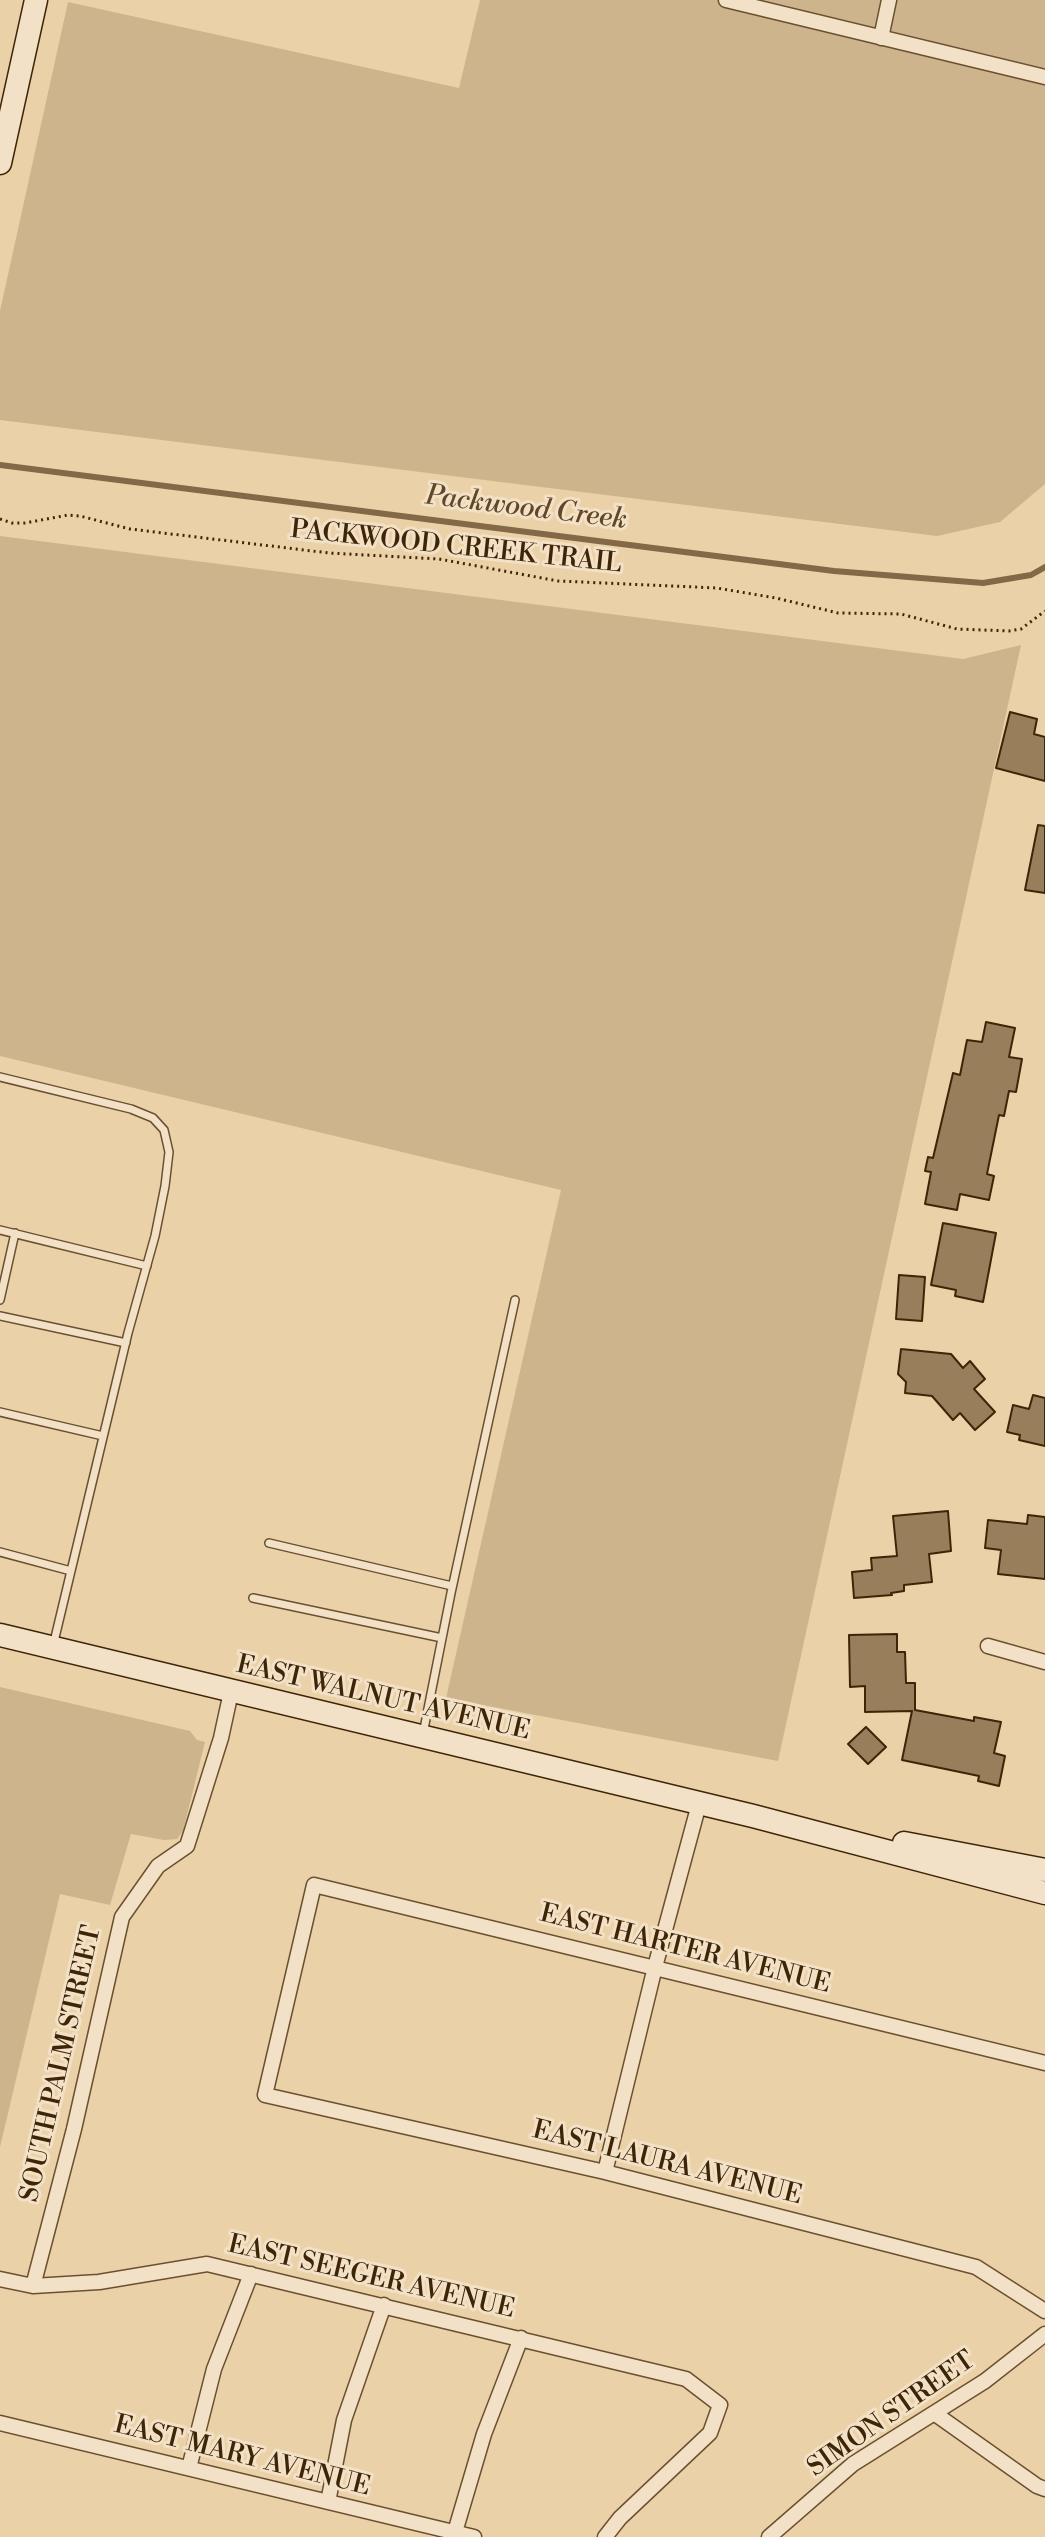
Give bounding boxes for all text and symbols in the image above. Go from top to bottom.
water label: Packwood Creek [423,480,629,538]
street label: PACKWOOD CREEK TRAIL [289,515,623,581]
street label: EAST WALNUT AVENUE [233,1650,533,1748]
street label: EAST HARTER AVENUE [537,1899,833,2001]
street label: SOUTH PALM STREET [15,1923,109,2205]
street label: EAST LAURA AVENUE [529,2115,805,2213]
street label: EAST SEEGER AVENUE [225,2230,517,2326]
street label: SIMON STREET [802,2346,982,2484]
street label: EAST MARY AVENUE [111,2410,373,2504]

